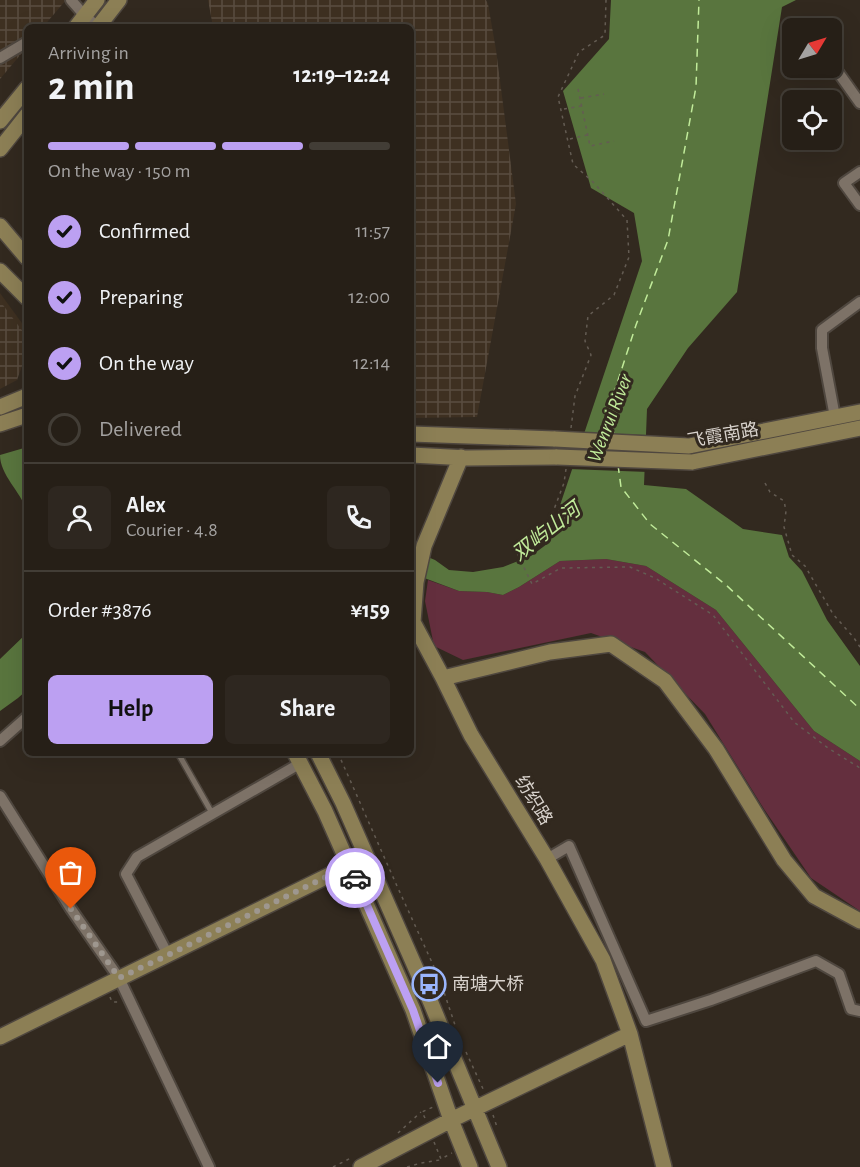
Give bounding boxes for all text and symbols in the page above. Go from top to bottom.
north arrow [782,18,842,78]
map controls [782,18,842,150]
text: Arriving in [48,43,129,63]
text: 12:19–12:24 [293,64,390,86]
text: 2 min [48,68,135,107]
button: locate [782,90,842,150]
text: On the way · 150 m [48,161,191,181]
icon: check [48,215,81,248]
text: Confirmed [99,220,190,242]
text: 11:57 [355,221,390,241]
icon: check [48,281,81,314]
text: Preparing [99,286,183,308]
text: 12:00 [348,287,390,307]
icon: check [48,347,81,380]
text: On the way [99,352,194,374]
text: 12:14 [353,353,390,373]
water label: Wenrui River [584,371,636,465]
text: Delivered [99,418,182,440]
street label: 飞霞南路 [686,419,760,451]
button: person [48,486,111,549]
button: phone [327,486,390,549]
text: Alex [126,494,166,516]
water label: 双屿山河 [508,496,587,564]
text: Courier · 4.8 [126,520,218,540]
text: Order #3876 [48,599,152,621]
text: ¥159 [350,599,390,621]
button: Help [48,675,213,744]
button: Share [225,675,390,744]
street label: 纺织路 [512,772,556,828]
pin [45,847,96,909]
courier [325,848,385,908]
icon: bag [54,856,87,889]
icon: car [339,862,372,895]
bus stop icon: 南塘大桥 [411,966,447,1002]
place label: 南塘大桥 [452,974,524,994]
pin [412,1021,463,1083]
icon: home [421,1030,454,1063]

